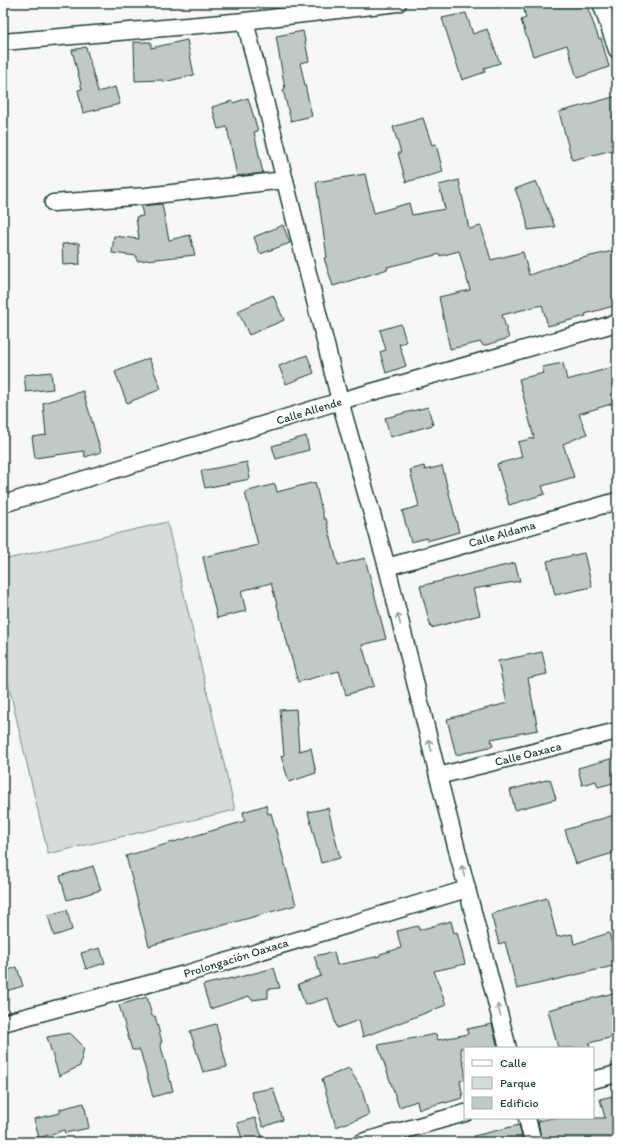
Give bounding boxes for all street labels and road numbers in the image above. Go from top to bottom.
street label: Calle Allende [274,394,344,428]
street label: Calle Aldama [467,518,538,550]
street label: Calle Oaxaca [493,739,563,769]
street label: Prolongación Oaxaca [182,935,291,981]

